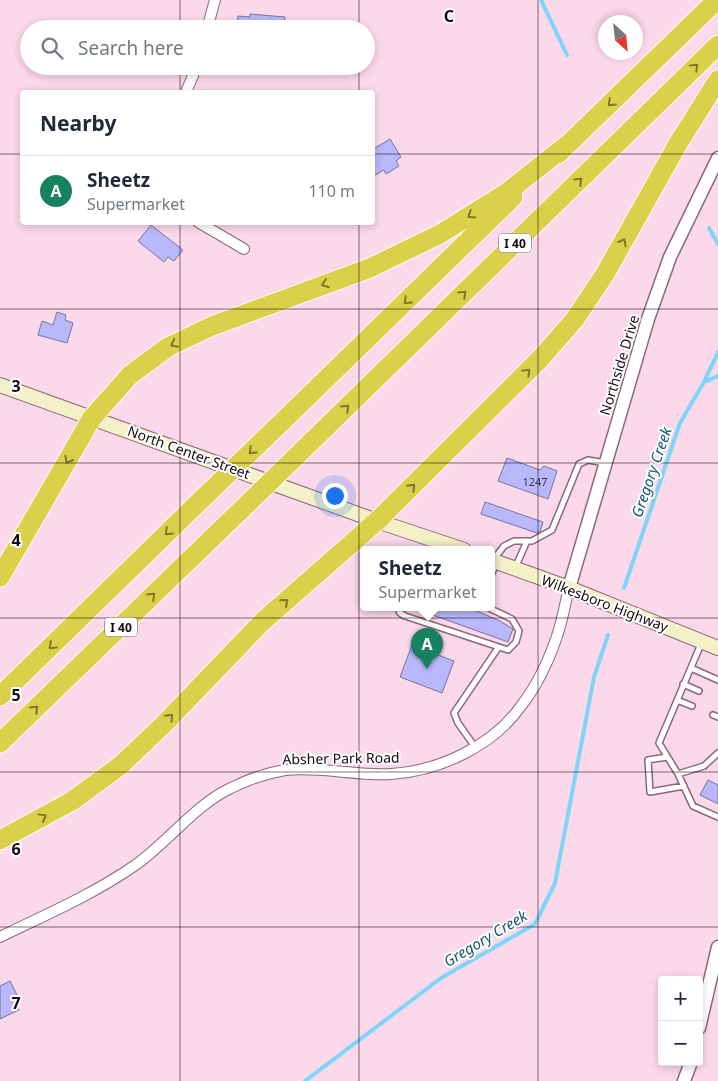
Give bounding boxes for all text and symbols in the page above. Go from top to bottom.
text: C [444,5,454,27]
north arrow [598,15,643,60]
search box [20,20,375,75]
icon: search [38,34,66,62]
text: Search here [78,35,184,61]
one-way arrow [689,64,698,73]
one-way arrow [607,97,616,106]
text: Nearby [40,109,116,137]
text: Sheetz [87,167,150,193]
one-way arrow [573,178,582,187]
text: A [50,180,62,202]
text: 110 m [308,180,355,202]
text: Supermarket [87,193,185,215]
one-way arrow [468,208,477,218]
road number: I 40 [499,234,531,252]
one-way arrow [616,238,626,247]
one-way arrow [321,278,330,288]
one-way arrow [457,291,466,300]
one-way arrow [404,295,413,304]
street label: Northside Drive [595,313,643,417]
one-way arrow [170,338,179,348]
one-way arrow [521,369,530,378]
text: 3 [11,375,21,397]
one-way arrow [340,405,349,414]
street label: North Center Street [125,421,253,483]
water label: Gregory Creek [626,424,676,520]
one-way arrow [249,445,258,454]
one-way arrow [64,454,74,463]
house number: 1247 [522,474,548,489]
your location [322,483,348,509]
one-way arrow [406,483,415,492]
one-way arrow [165,526,174,535]
text: 4 [11,529,21,551]
popup [360,546,495,611]
text: Sheetz [378,555,442,581]
street label: Wilkesboro Highway [539,570,672,636]
text: Supermarket [378,581,477,603]
one-way arrow [146,593,155,602]
one-way arrow [279,599,288,608]
road number: I 40 [105,618,137,636]
pin: A [411,628,443,669]
one-way arrow [48,640,57,649]
text: 5 [11,684,21,706]
one-way arrow [29,706,38,715]
one-way arrow [164,714,173,723]
street label: Absher Park Road [282,747,400,769]
one-way arrow [38,813,47,823]
text: 6 [11,838,21,860]
water label: Gregory Creek [439,905,531,971]
map controls [658,976,703,1066]
button: + [658,976,703,1021]
text: 7 [11,992,21,1014]
button: − [658,1021,703,1066]

